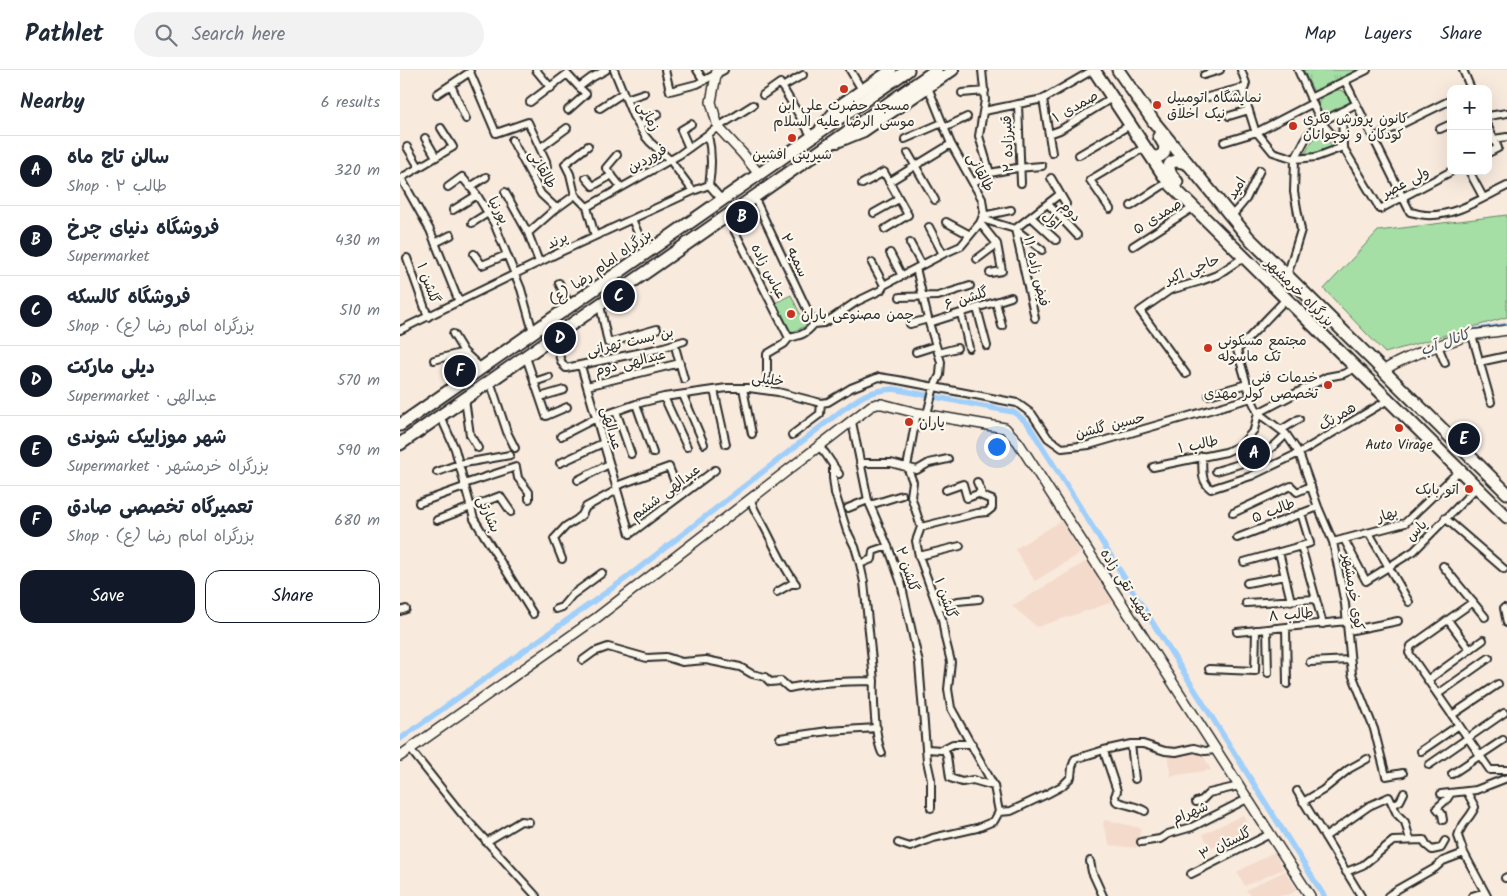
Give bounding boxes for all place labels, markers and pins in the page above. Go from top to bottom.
marker: مسجد حضرت علی ابن موسی الرضا علیه السلام [838,83,850,95]
place label: نمایشگاه اتومبیل نیک اخلاق [1167,87,1261,125]
place label: مسجد حضرت علی ابن موسی الرضا علیه السلام [773,95,915,133]
marker: نمایشگاه اتومبیل نیک اخلاق [1151,99,1163,111]
place label: کانون پرورش فکری کودکان و نوجوانان [1303,108,1408,146]
marker: کانون پرورش فکری کودکان و نوجوانان [1287,120,1299,132]
marker: شیرینی افشین [786,132,798,144]
place label: شیرینی افشین [752,144,832,166]
pin: B [726,198,758,236]
pin: C [603,277,635,315]
place label: چمن مصنوعی باران [801,304,914,326]
marker: چمن مصنوعی باران [785,308,797,320]
pin: D [544,319,576,357]
place label: مجتمع مسکونی تک ماسوله [1218,330,1307,368]
marker: مجتمع مسکونی تک ماسوله [1202,342,1214,354]
pin: F [444,352,476,390]
place label: خدمات فنی تخصصی کولر مهدی [1204,367,1319,405]
marker: خدمات فنی تخصصی کولر مهدی [1322,379,1334,391]
place label: یاران [919,412,945,434]
marker: یاران [903,416,915,428]
pin: E [1448,420,1480,458]
marker: Auto Virage [1393,422,1405,434]
pin: A [1238,434,1270,472]
place label: Auto Virage [1365,434,1433,456]
place label: اتو بابک [1415,479,1459,501]
marker: اتو بابک [1463,483,1475,495]

